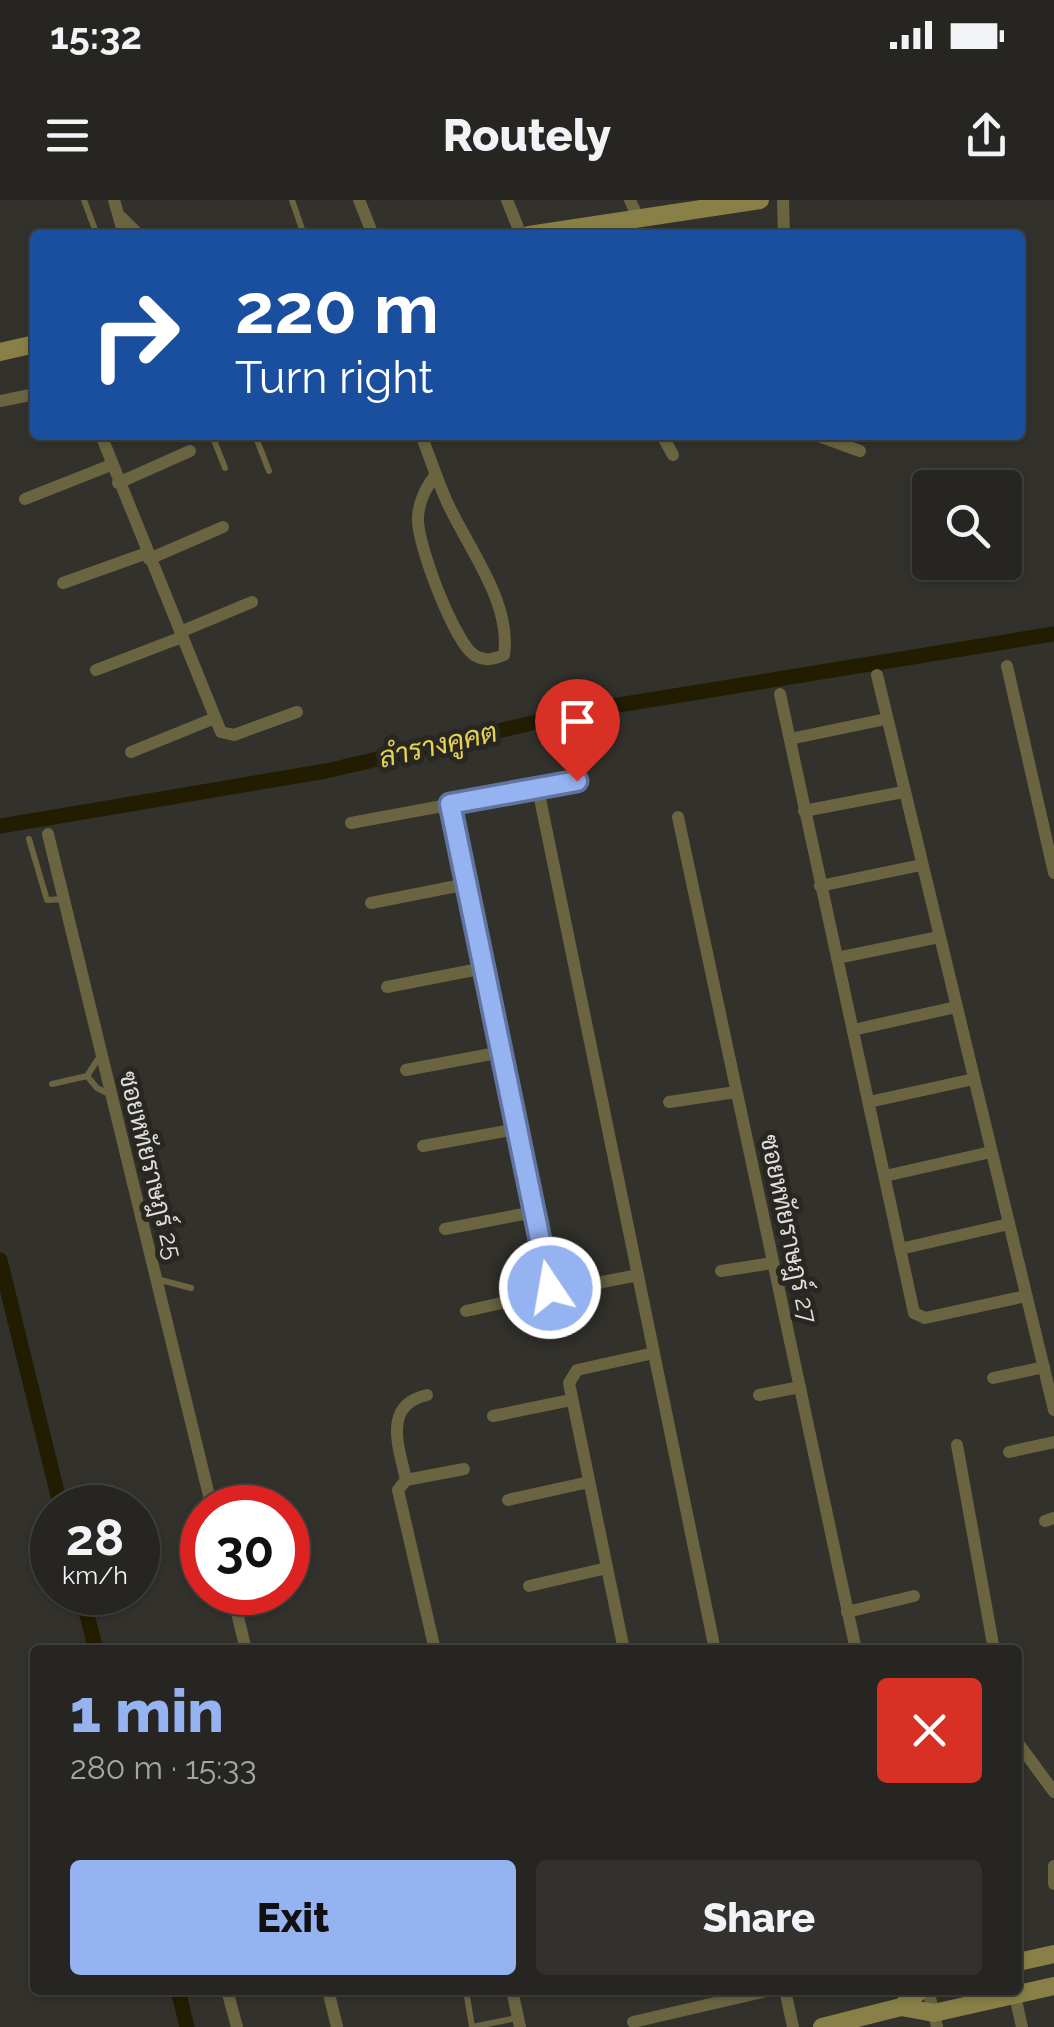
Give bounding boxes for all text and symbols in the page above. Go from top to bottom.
text: 15:32 [50,13,142,58]
icon: menu [40,108,95,163]
icon: share [959,108,1014,163]
text: Routely [443,109,611,162]
text: 220 m [235,267,439,349]
icon: right [70,270,200,400]
text: Turn right [235,351,433,404]
map controls [912,470,1022,580]
button: search [912,470,1022,580]
pin [535,679,620,782]
icon: arrive [550,694,605,749]
water label: ลำรางคูคต [376,715,501,778]
street label: ซอยหทัยราษฎร์ 25 [110,1067,191,1263]
street label: ซอยหทัยราษฎร์ 27 [751,1131,826,1327]
position arrow [498,1236,602,1340]
speed limit sign: 30 [180,1485,310,1615]
text: 28 [66,1508,124,1567]
text: km/h [62,1560,128,1590]
text: 1 min [70,1676,224,1746]
button: close [877,1678,982,1783]
text: 280 m · 15:33 [70,1749,257,1786]
button: Exit [70,1860,516,1975]
button: Share [536,1860,982,1975]

